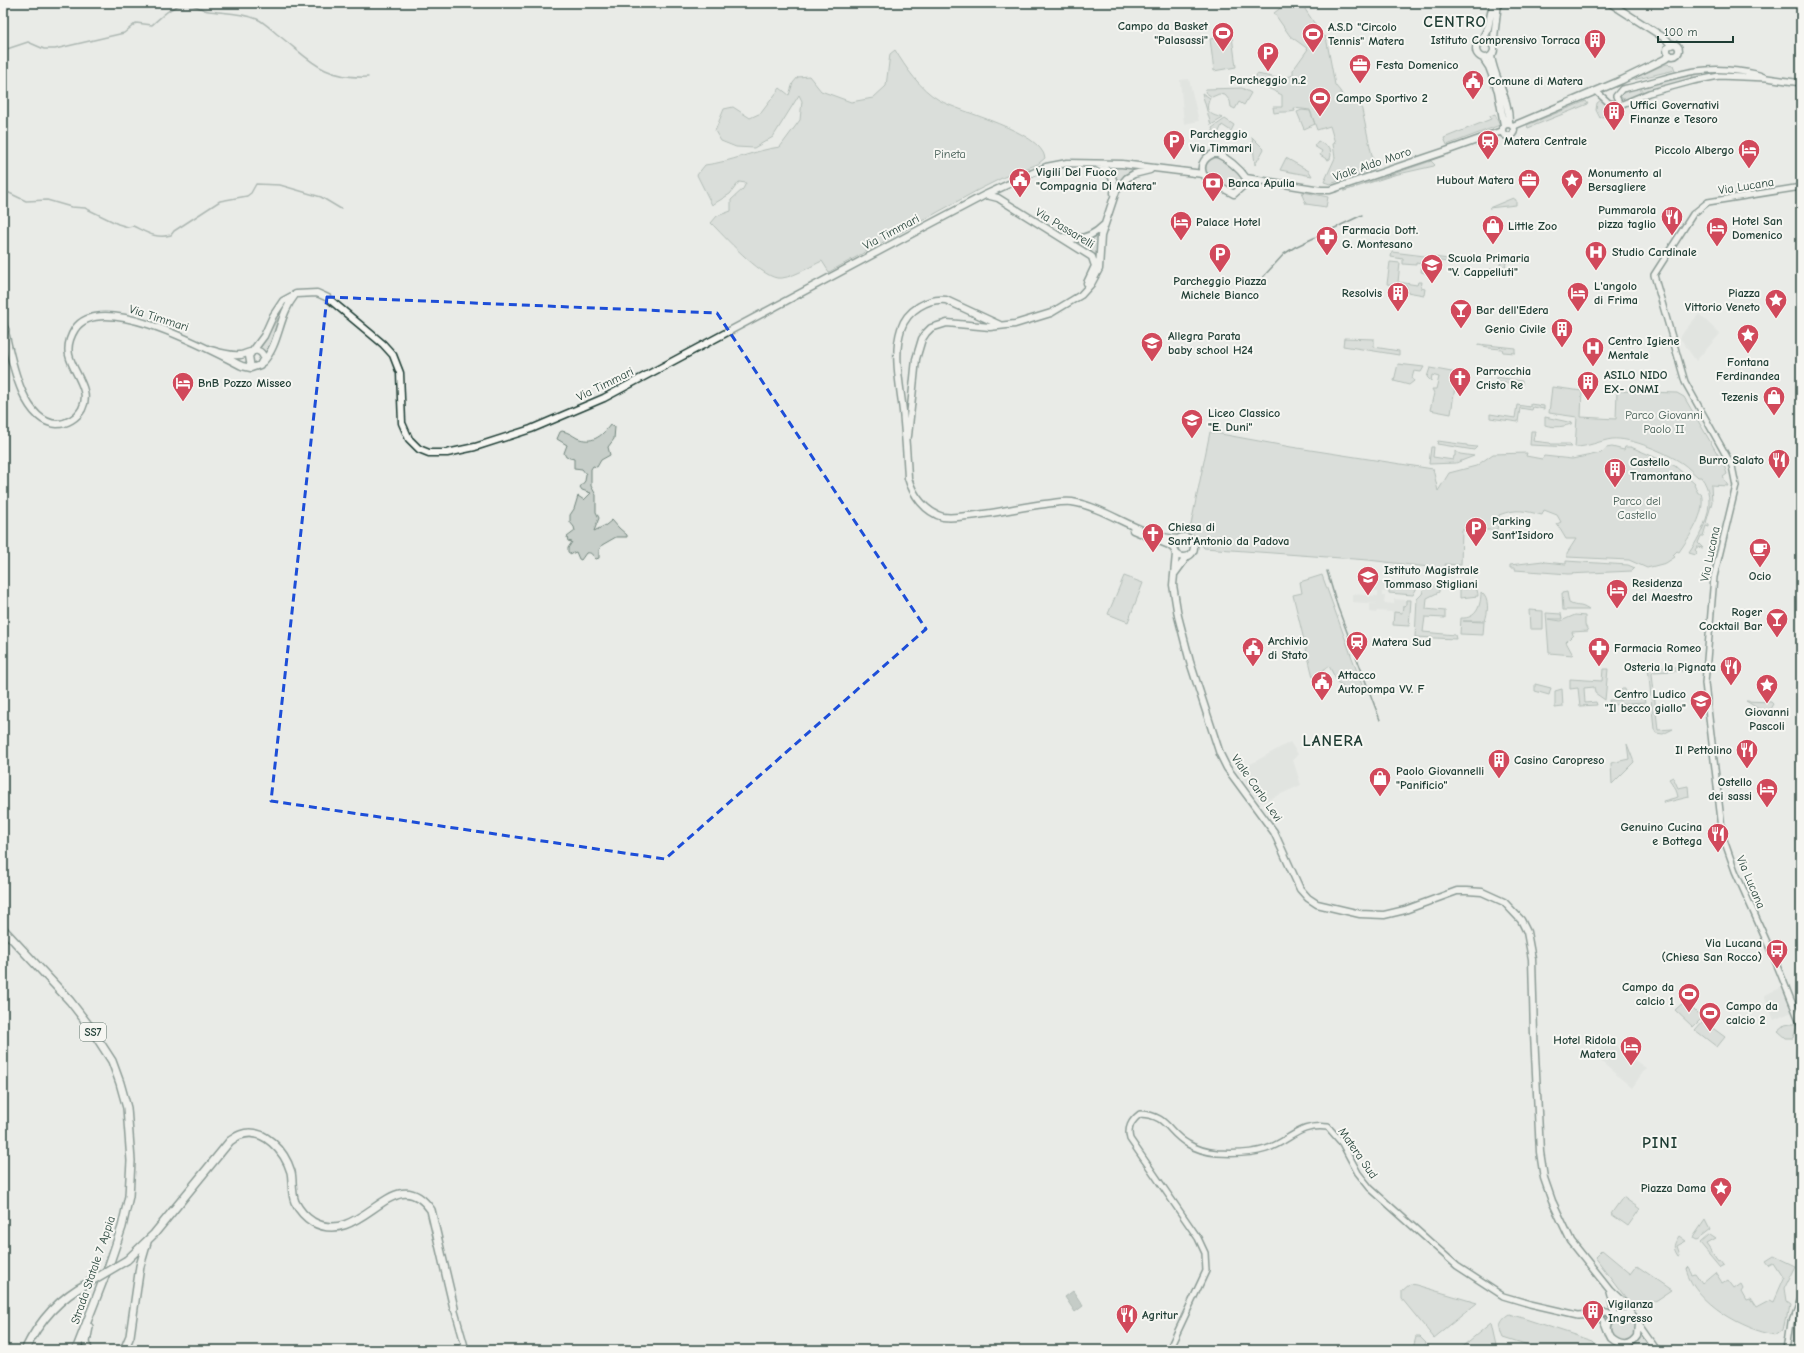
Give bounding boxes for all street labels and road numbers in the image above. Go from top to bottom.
street label: Viale Aldo Moro [1331,144,1413,184]
street label: Via Lucana [1717,175,1775,197]
street label: Via Passarelli [1033,205,1097,251]
street label: Via Timmari [860,211,922,253]
street label: Via Timmari [127,302,191,334]
street label: Via Timmari [574,364,636,404]
street label: Via Lucana [1697,525,1723,583]
street label: Viale Carlo Levi [1229,752,1285,824]
street label: Via Lucana [1734,853,1768,911]
road number: SS7 [80,1023,106,1041]
street label: Matera Sud [1335,1125,1381,1181]
street label: Strada Statale 7 Appia [68,1214,118,1326]

